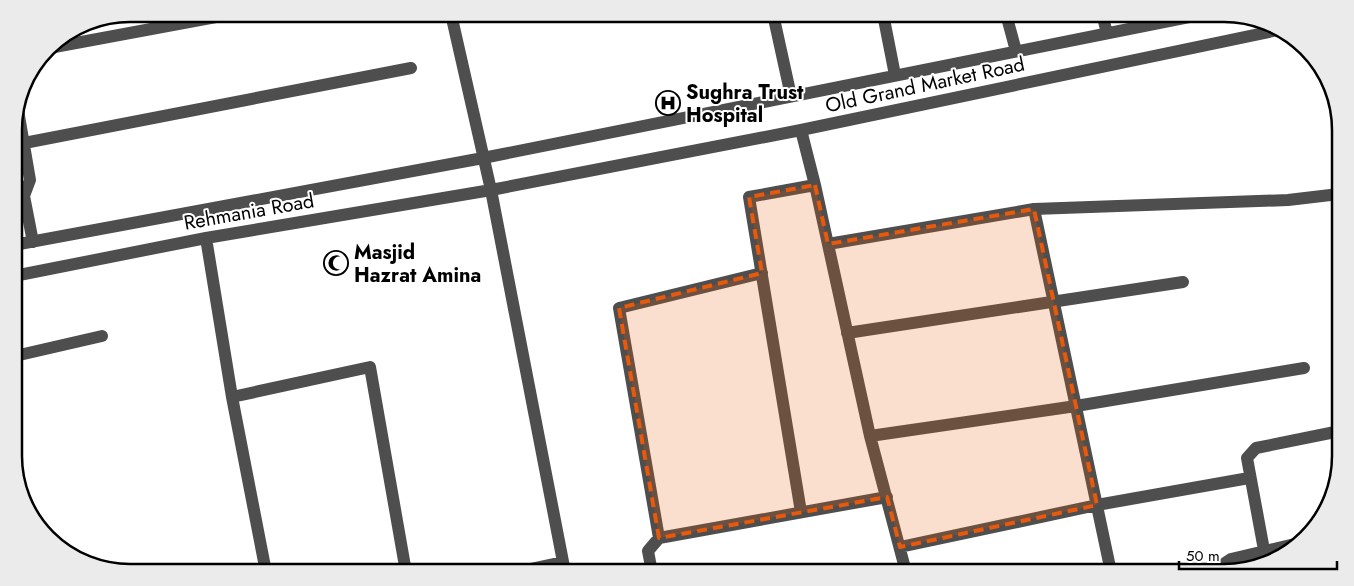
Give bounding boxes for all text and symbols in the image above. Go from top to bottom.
street label: Old Grand Market Road [823,50,1027,120]
place label: Sughra Trust Hospital [686,78,804,130]
hospital icon: Sughra Trust Hospital [655,90,681,116]
street label: Rehmania Road [182,186,316,238]
place label: Masjid Hazrat Amina [354,238,481,290]
mosque icon: Masjid Hazrat Amina [323,250,349,276]
scale bar [1179,538,1336,570]
text: 50 m [1186,545,1220,567]

